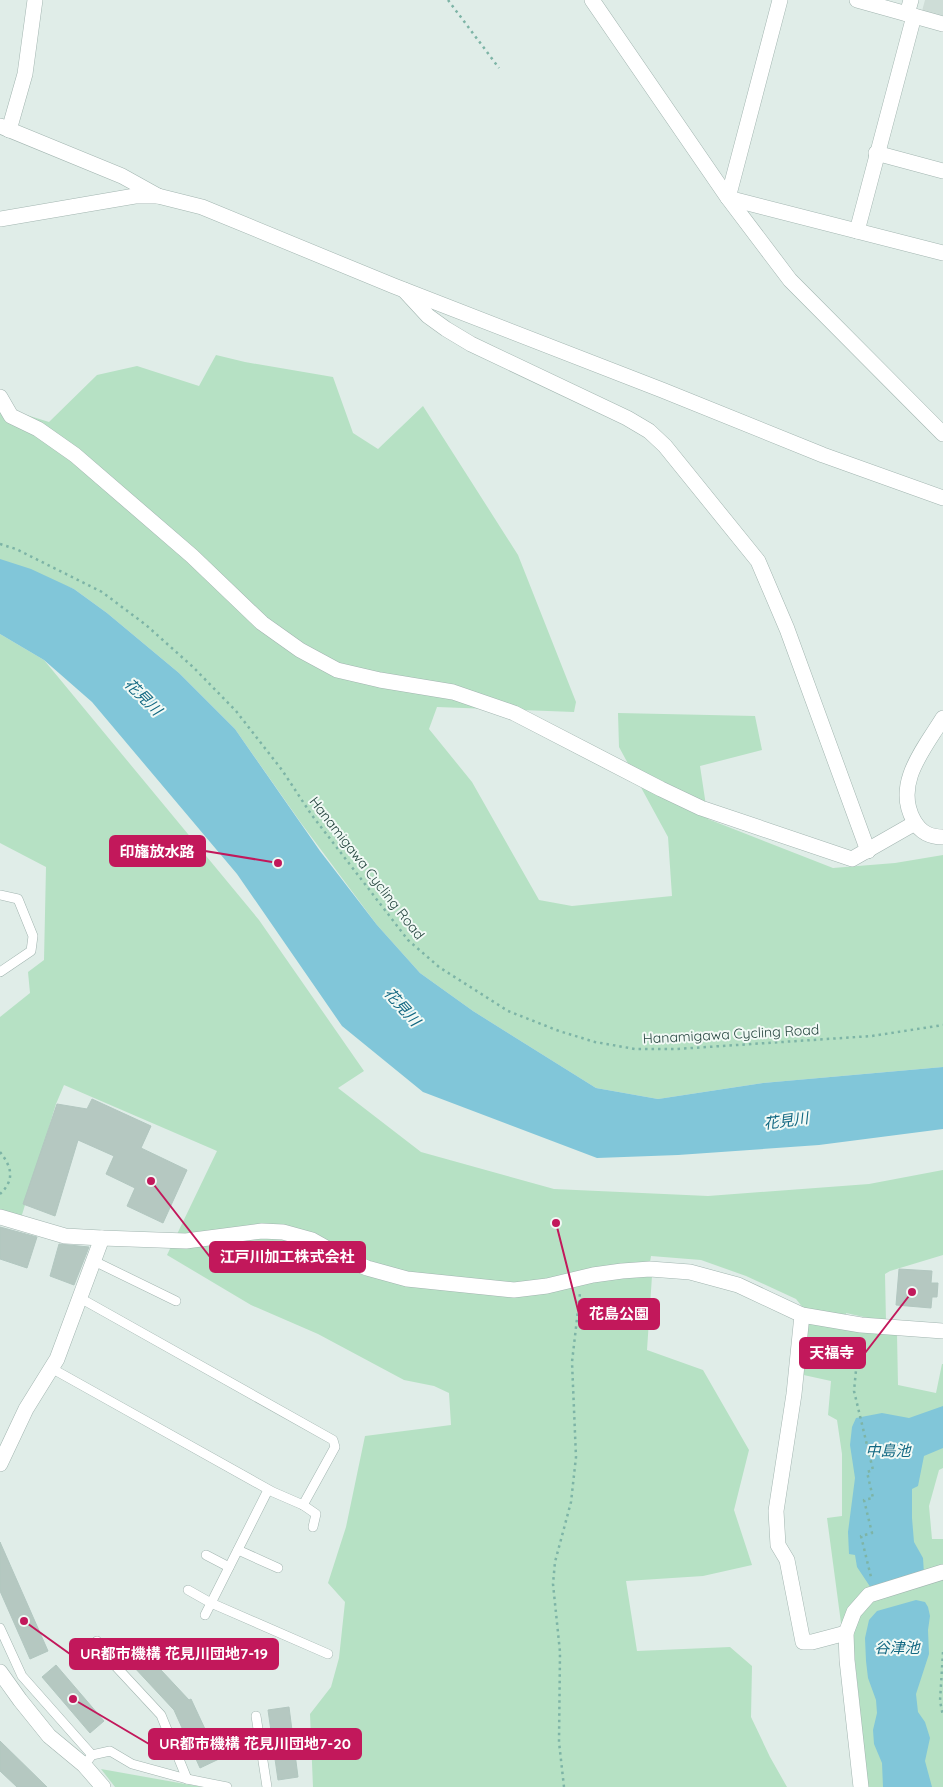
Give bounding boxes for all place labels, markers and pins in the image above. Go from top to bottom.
callout: 印旛放水路 [110,836,205,866]
callout: 江戸川加工株式会社 [210,1242,365,1272]
callout: 花島公園 [579,1299,659,1329]
callout: 天福寺 [800,1338,865,1368]
callout: UR都市機構 花見川団地7-19 [70,1639,278,1669]
callout: UR都市機構 花見川団地7-20 [149,1729,361,1759]

